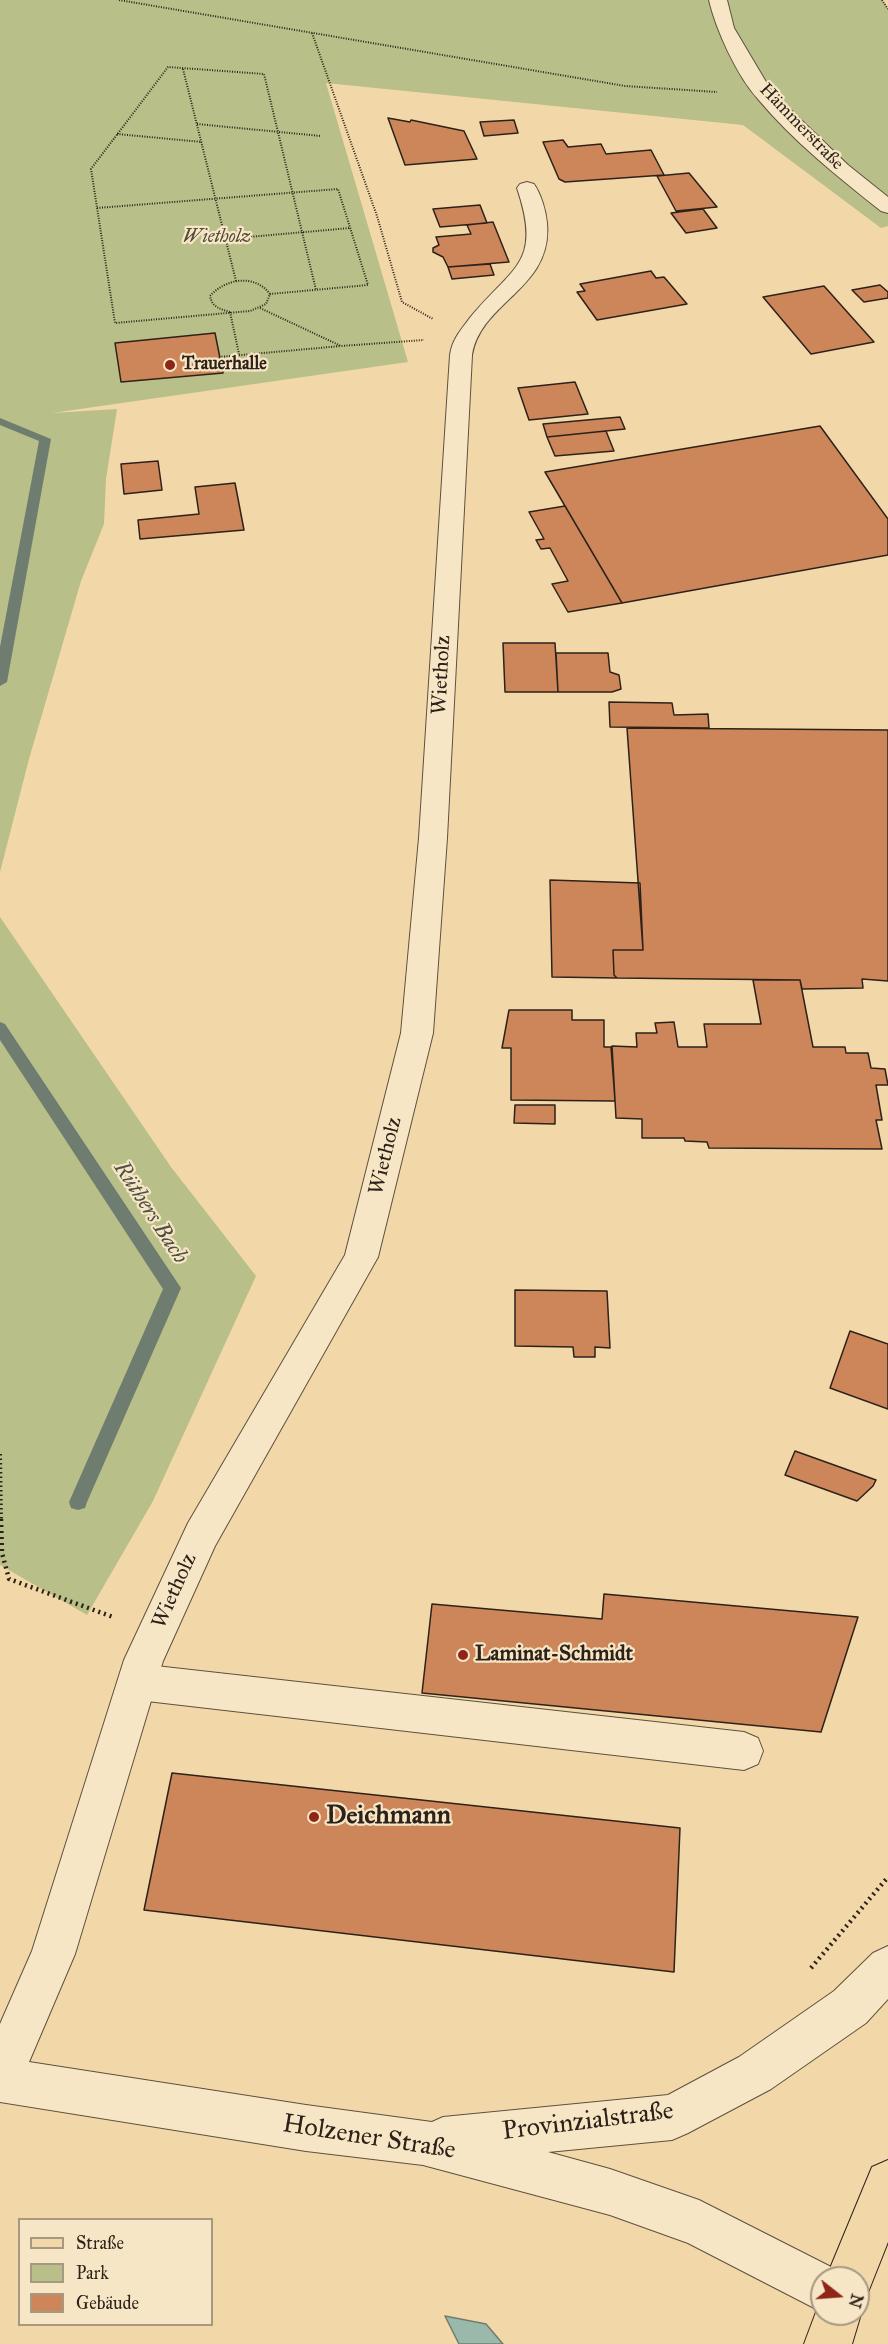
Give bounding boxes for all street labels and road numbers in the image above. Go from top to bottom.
street label: Hämmerstraße [754,79,848,175]
street label: Wietholz [427,635,457,715]
street label: Wietholz [364,1114,408,1198]
street label: Wietholz [147,1550,203,1632]
street label: Provinzialstraße [501,2096,675,2148]
street label: Holzener Straße [280,2109,458,2167]

